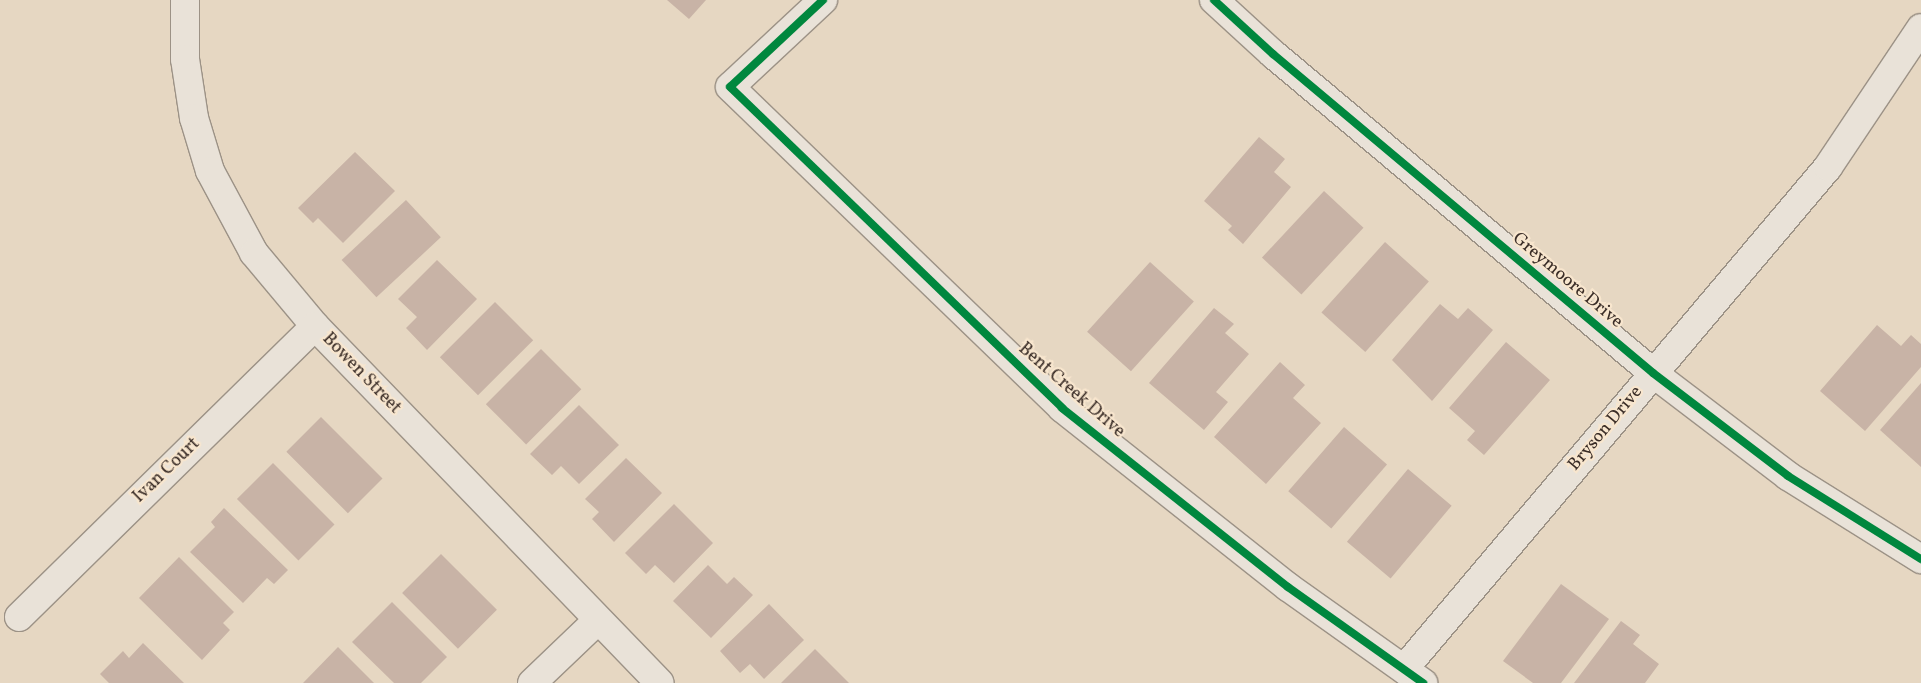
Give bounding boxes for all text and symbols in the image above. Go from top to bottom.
street label: Greymoore Drive [1507,229,1627,333]
street label: Bowen Street [317,329,405,419]
street label: Bent Creek Drive [1013,339,1129,443]
street label: Bryson Drive [1564,382,1648,476]
street label: Ivan Court [129,434,205,508]

